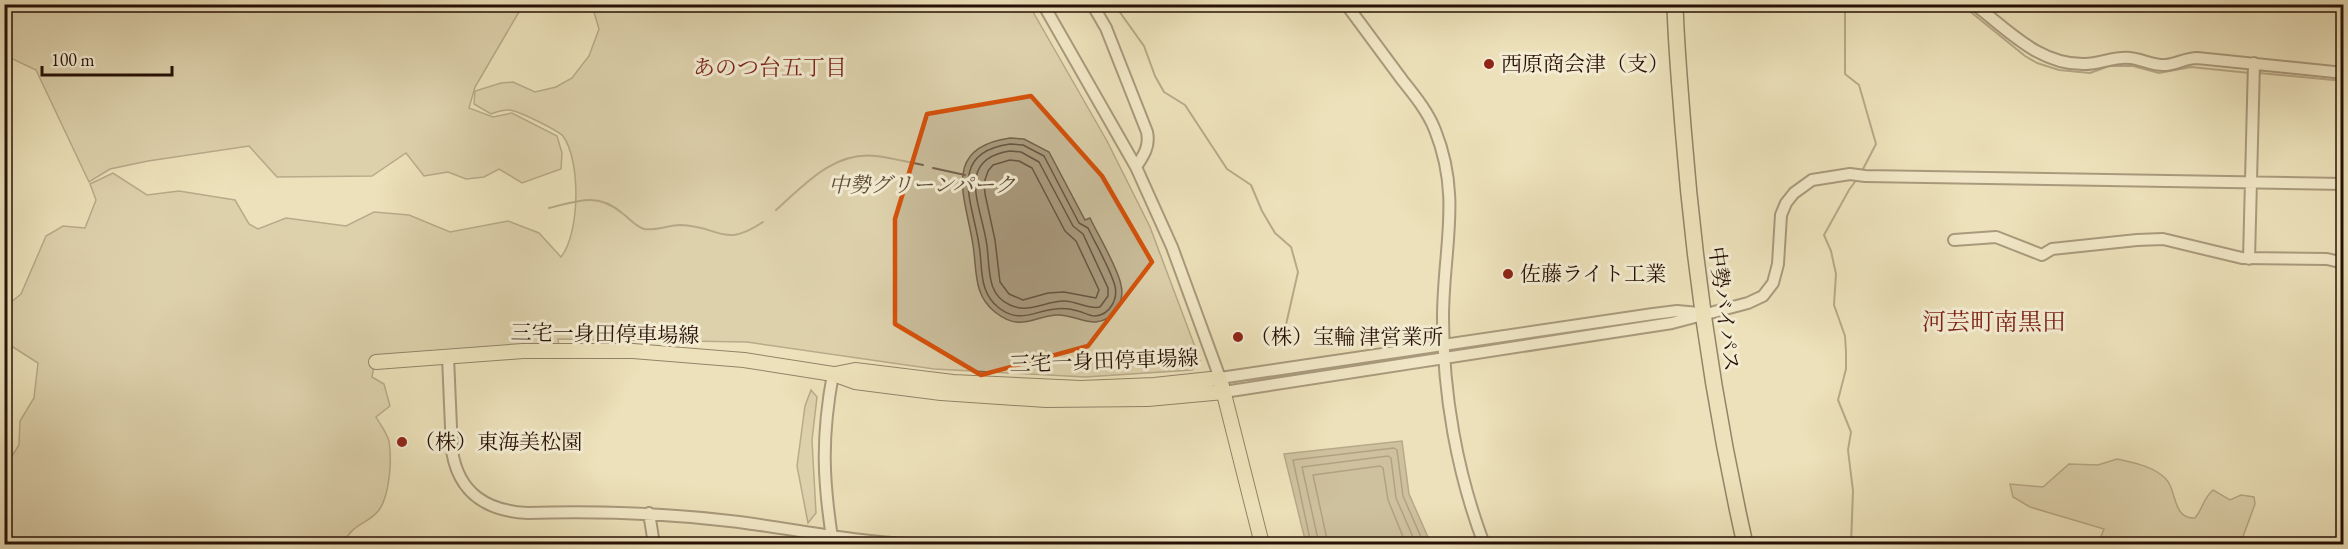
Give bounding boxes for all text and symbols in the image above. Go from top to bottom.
scale bar [42,39,172,77]
text: 100 m [51,48,95,71]
place label: 西原商会津（支） [1501,50,1669,77]
district label: あのつ台五丁目 [693,53,847,82]
marker: 西原商会津（支） [1482,57,1496,71]
park label: 中勢グリーンパーク [828,171,1016,198]
street label: 中勢バイパス [1703,245,1746,373]
place label: 佐藤ライト工業 [1520,260,1666,287]
marker: 佐藤ライト工業 [1501,267,1515,281]
district label: 河芸町南黒田 [1922,306,2066,337]
street label: 三宅一身田停車場線 [510,318,700,349]
place label: （株）宝輪 津営業所 [1250,323,1443,350]
marker: （株）宝輪 津営業所 [1231,330,1245,344]
street label: 三宅一身田停車場線 [1009,344,1199,377]
place label: （株）東海美松園 [414,428,582,455]
marker: （株）東海美松園 [395,435,409,449]

